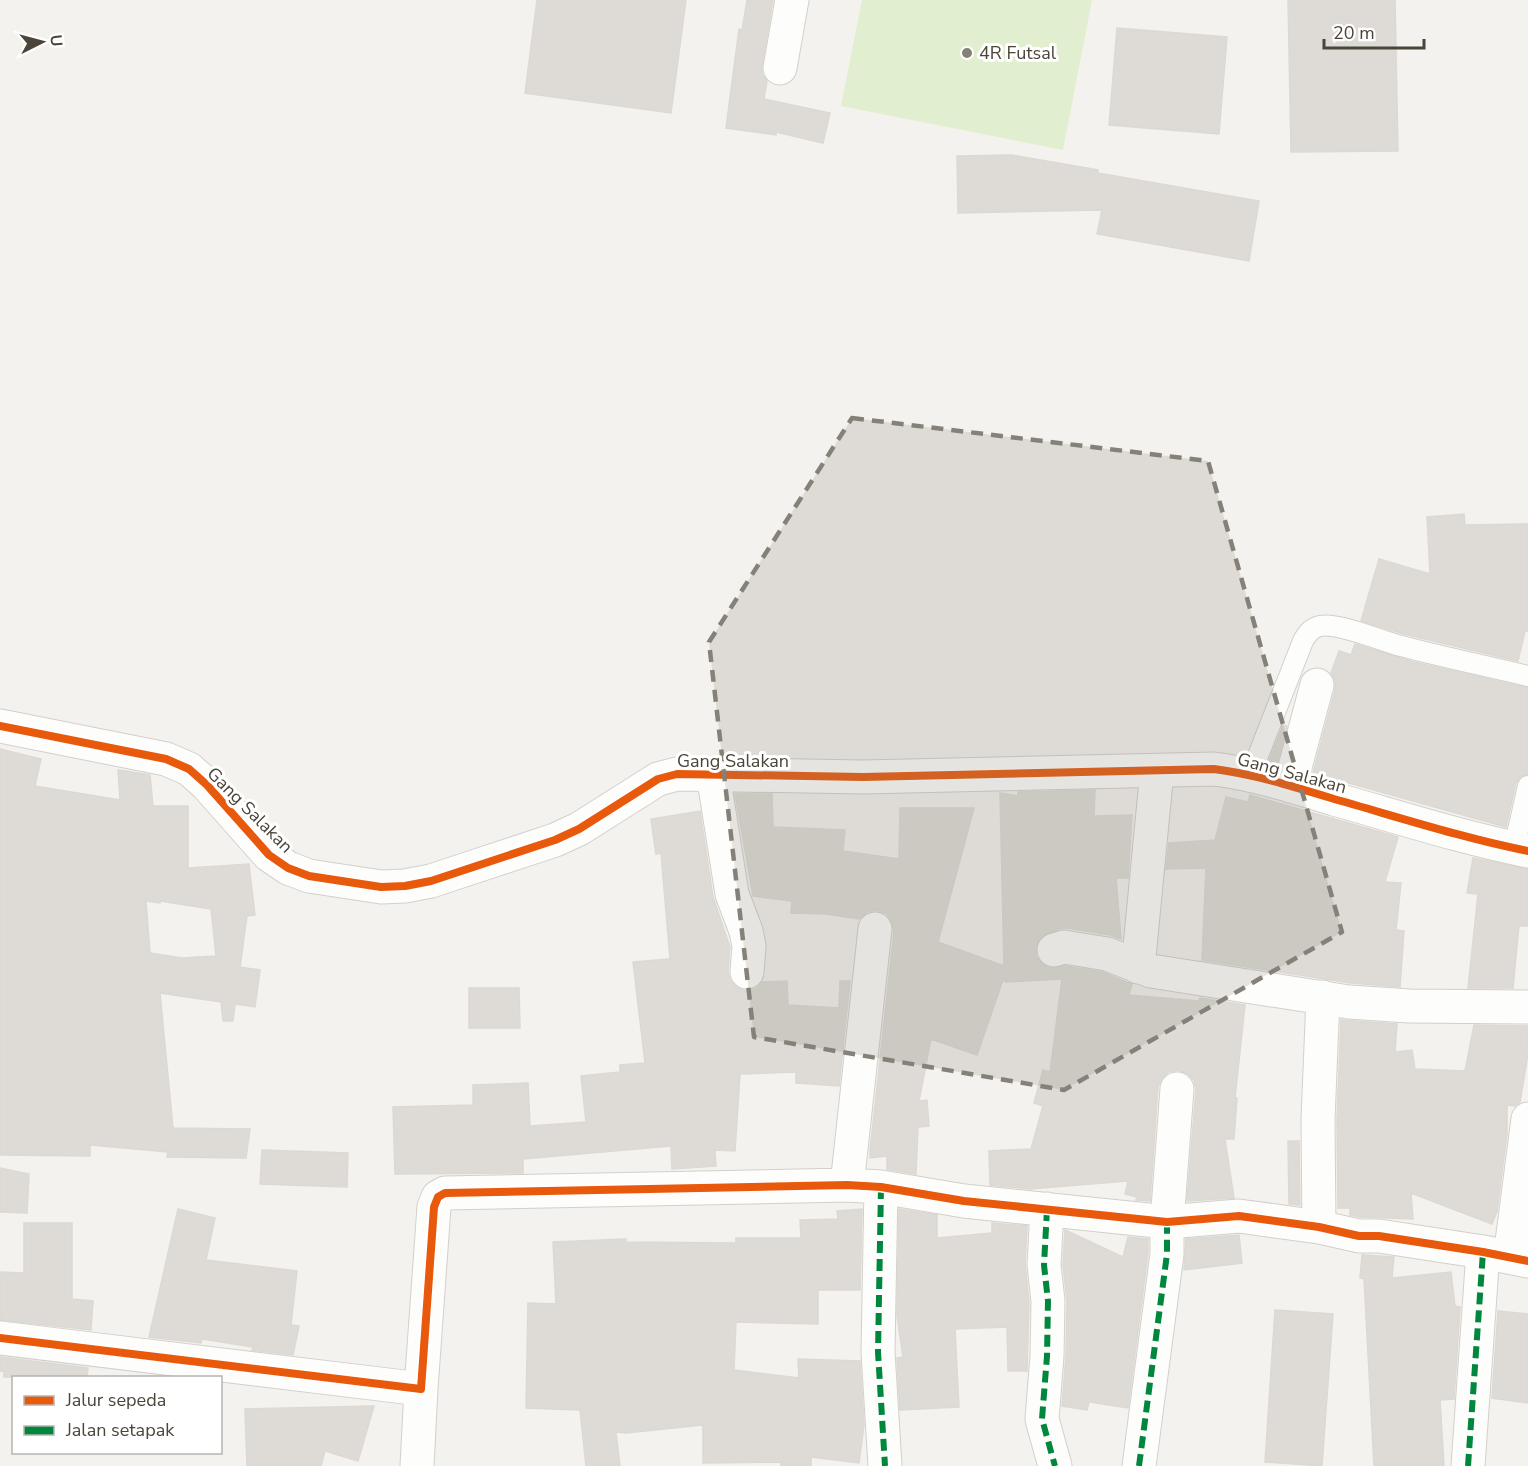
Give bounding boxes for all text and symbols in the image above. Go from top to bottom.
north arrow [12,12,72,72]
scale bar [1324,12,1424,50]
text: 20 m [1333,21,1375,45]
text: U [44,34,67,48]
place label: 4R Futsal [979,41,1057,65]
marker: 4R Futsal [960,46,974,60]
street label: Gang Salakan [1235,747,1349,799]
street label: Gang Salakan [677,749,789,773]
street label: Gang Salakan [202,762,298,858]
legend [12,1376,222,1454]
text: Jalur sepeda [65,1388,166,1412]
text: Jalan setapak [65,1418,175,1442]

